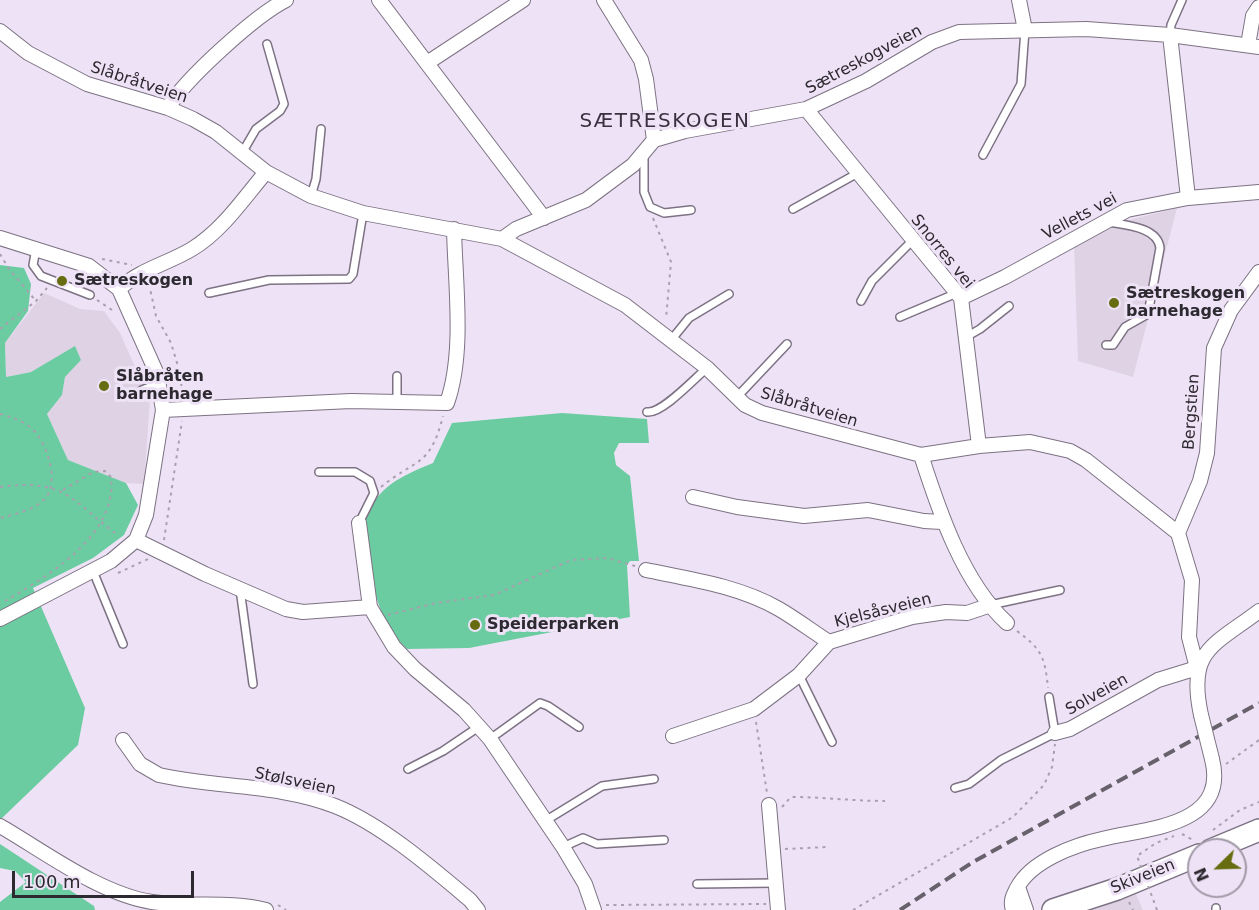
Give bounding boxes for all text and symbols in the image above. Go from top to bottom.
street label: Sætreskogveien [803,21,925,99]
street label: Slåbråtveien [88,58,190,108]
district label: SÆTRESKOGEN [580,110,750,134]
street label: Vellets vei [1039,189,1121,245]
street label: Snorres vei [906,211,978,293]
place label: Sætreskogen [74,271,193,291]
marker: Sætreskogen [55,274,69,288]
place label: Sætreskogen barnehage [1126,284,1245,322]
marker: Sætreskogen barnehage [1107,296,1121,310]
place label: Slåbråten barnehage [116,367,213,405]
street label: Bergstien [1180,373,1204,451]
marker: Slåbråten barnehage [97,379,111,393]
street label: Slåbråtveien [758,384,860,432]
street label: Kjelsåsveien [832,590,934,632]
place label: Speiderparken [487,615,619,635]
marker: Speiderparken [468,618,482,632]
street label: Solveien [1063,670,1131,720]
street label: Stølsveien [253,764,337,800]
north arrow [1187,838,1247,898]
street label: Skiveien [1108,855,1178,899]
scale bar [15,859,196,897]
text: N [1190,865,1213,884]
text: 100 m [23,871,81,892]

